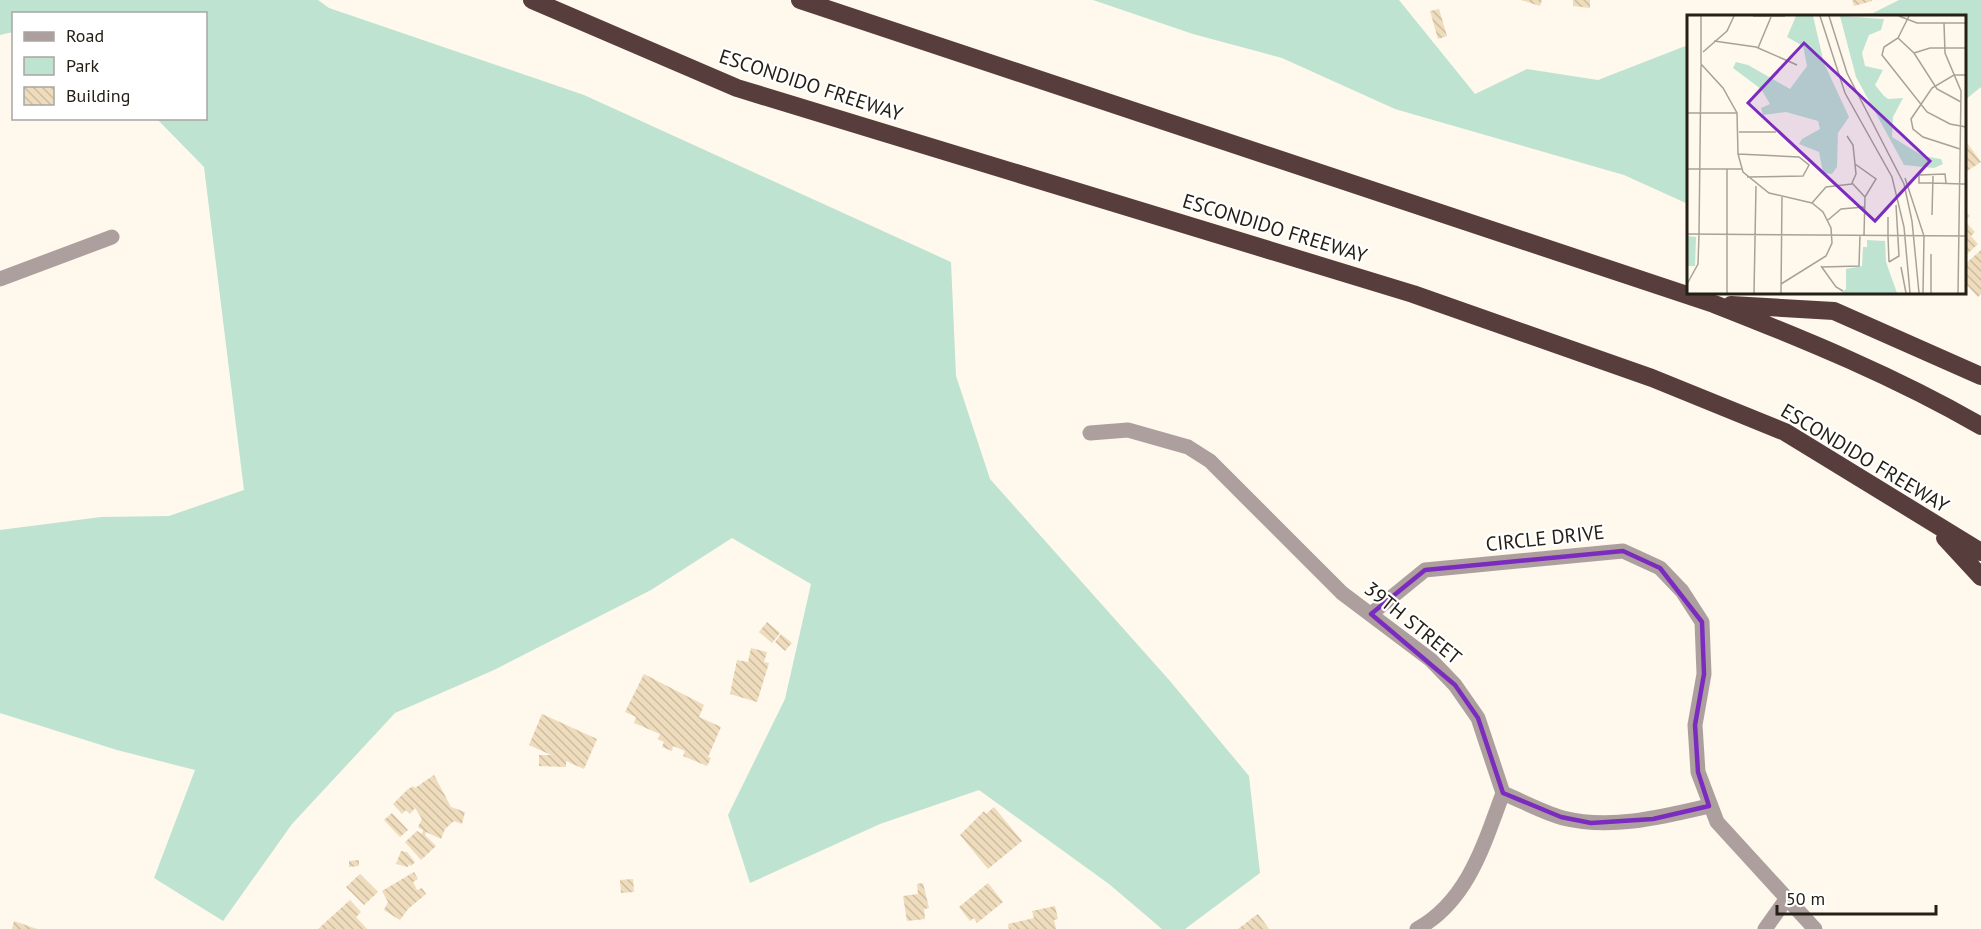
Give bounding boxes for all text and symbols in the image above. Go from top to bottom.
legend [12,12,207,120]
inset map [1687,15,1966,294]
text: Road [66,24,104,47]
street label: ESCONDIDO FREEWAY [716,43,907,127]
text: Park [66,54,99,77]
text: Building [66,84,130,107]
street label: ESCONDIDO FREEWAY [1180,188,1371,269]
street label: ESCONDIDO FREEWAY [1776,398,1955,519]
street label: CIRCLE DRIVE [1484,519,1606,557]
street label: 39TH STREET [1359,576,1467,670]
scale bar [1777,878,1936,916]
text: 50 m [1786,887,1825,910]

